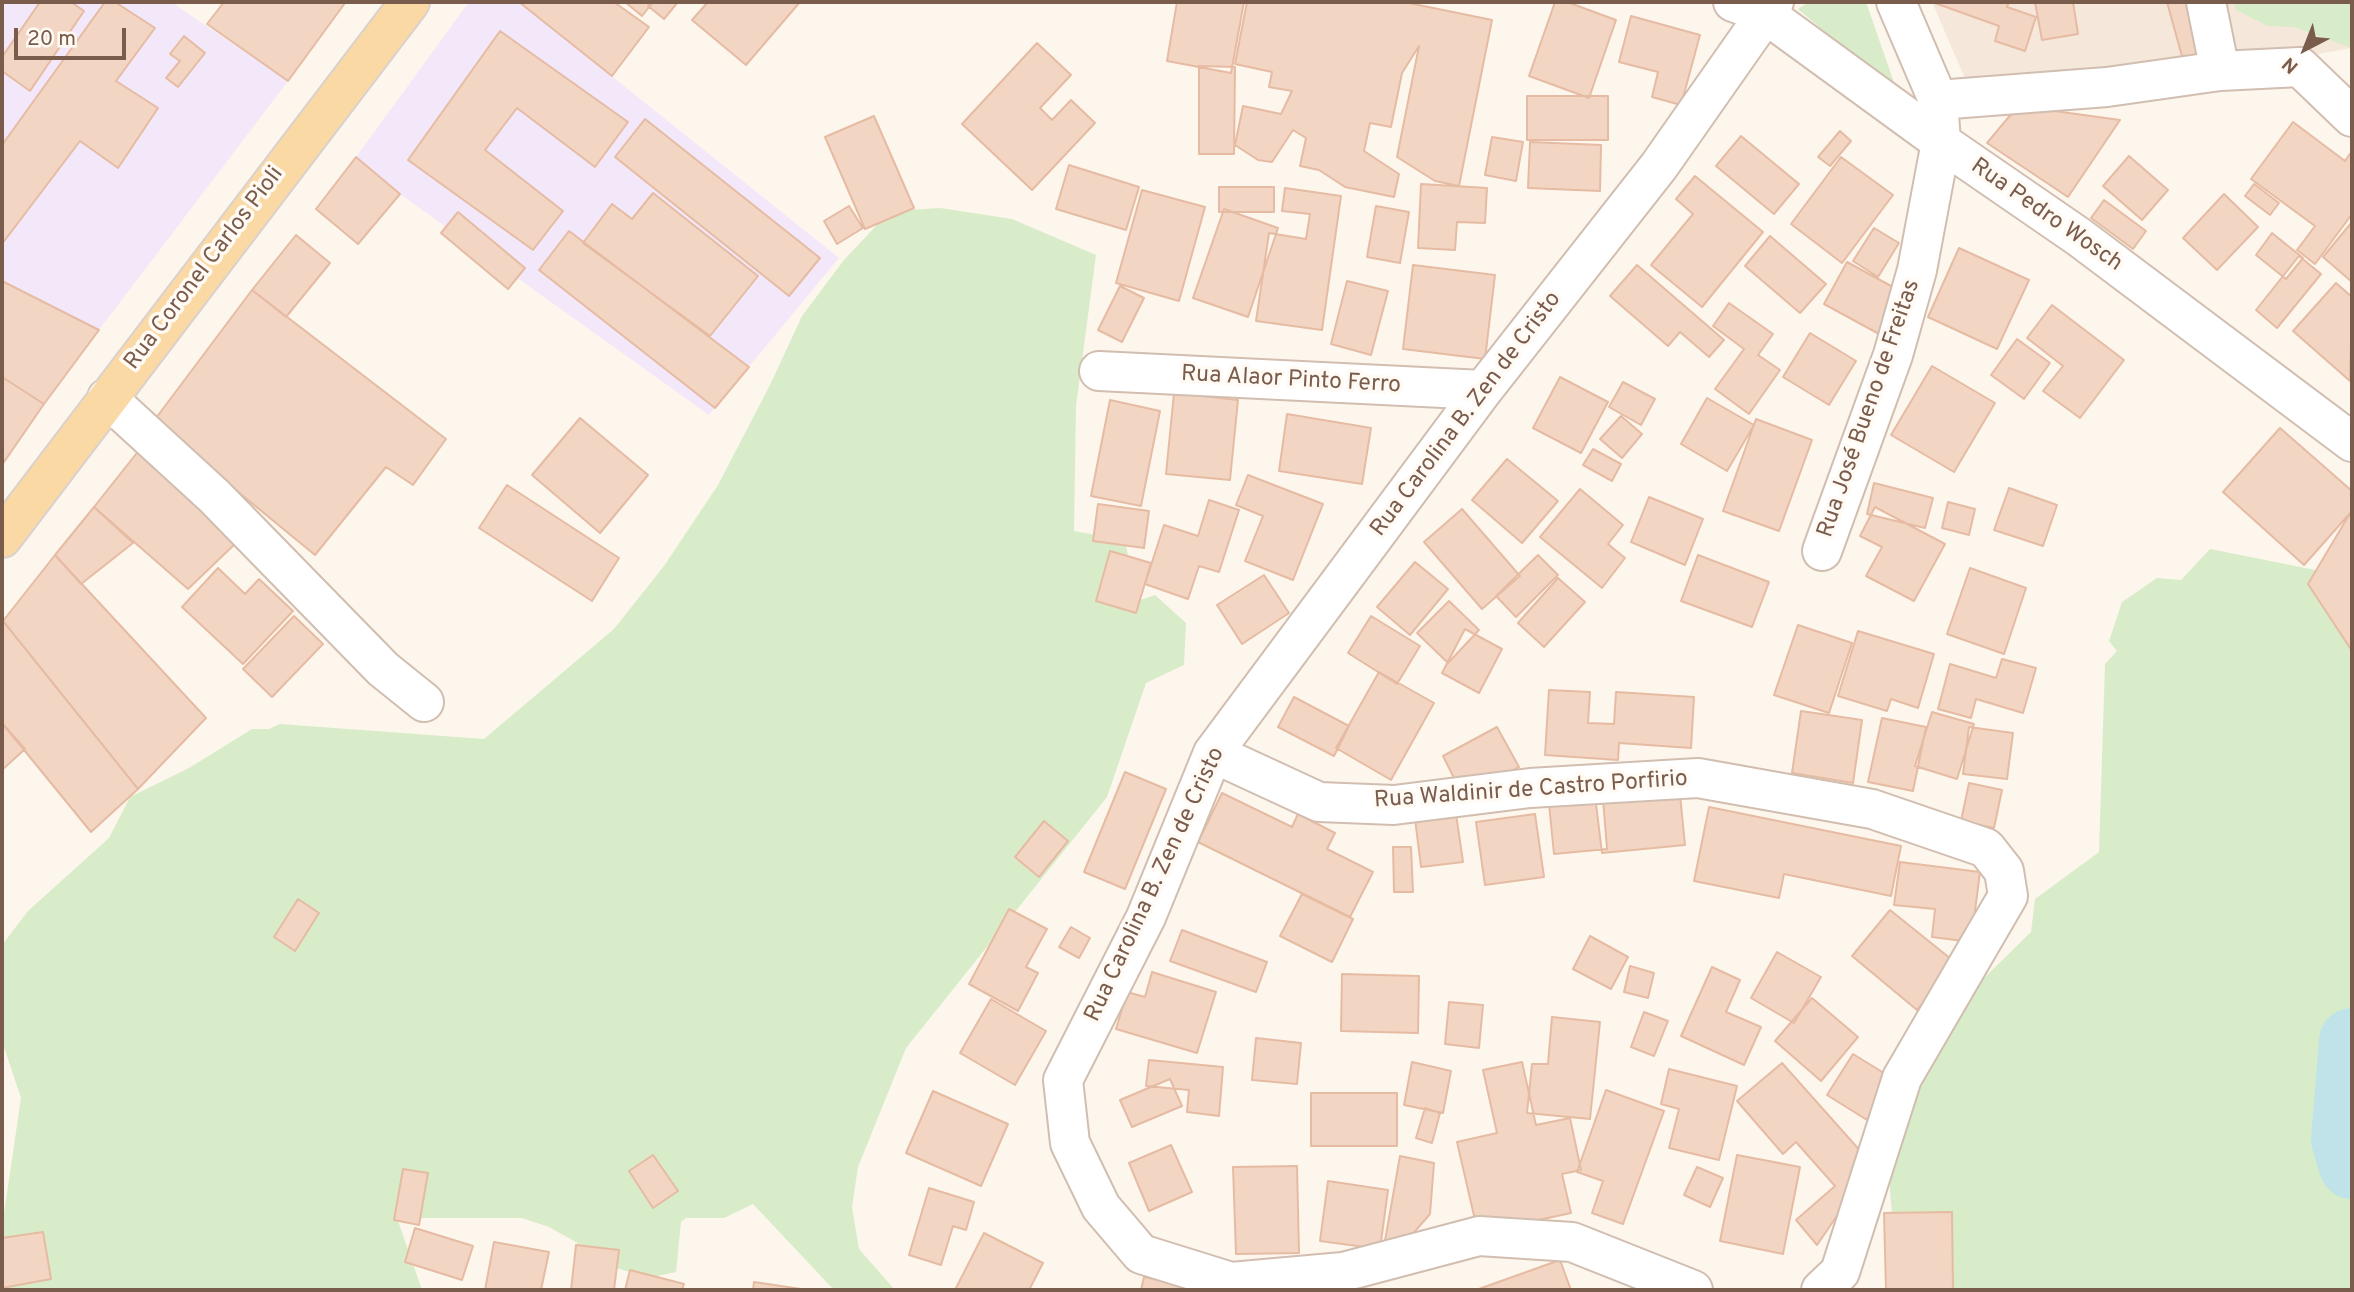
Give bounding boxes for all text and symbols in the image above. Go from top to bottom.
scale bar [18,14,130,58]
north arrow [2270,14,2340,84]
text: 20 m [27,26,76,53]
text: N [2278,51,2304,78]
street label: Rua Pedro Wosch [1965,153,2127,279]
street label: Rua Coronel Carlos Pioli [120,162,290,376]
street label: Rua José Bueno de Freitas [1813,276,1927,542]
street label: Rua Carolina B. Zen de Cristo [1366,287,1568,543]
street label: Rua Alaor Pinto Ferro [1180,361,1402,401]
street label: Rua Carolina B. Zen de Cristo [1080,743,1232,1027]
street label: Rua Waldinir de Castro Porfirio [1373,766,1689,816]

